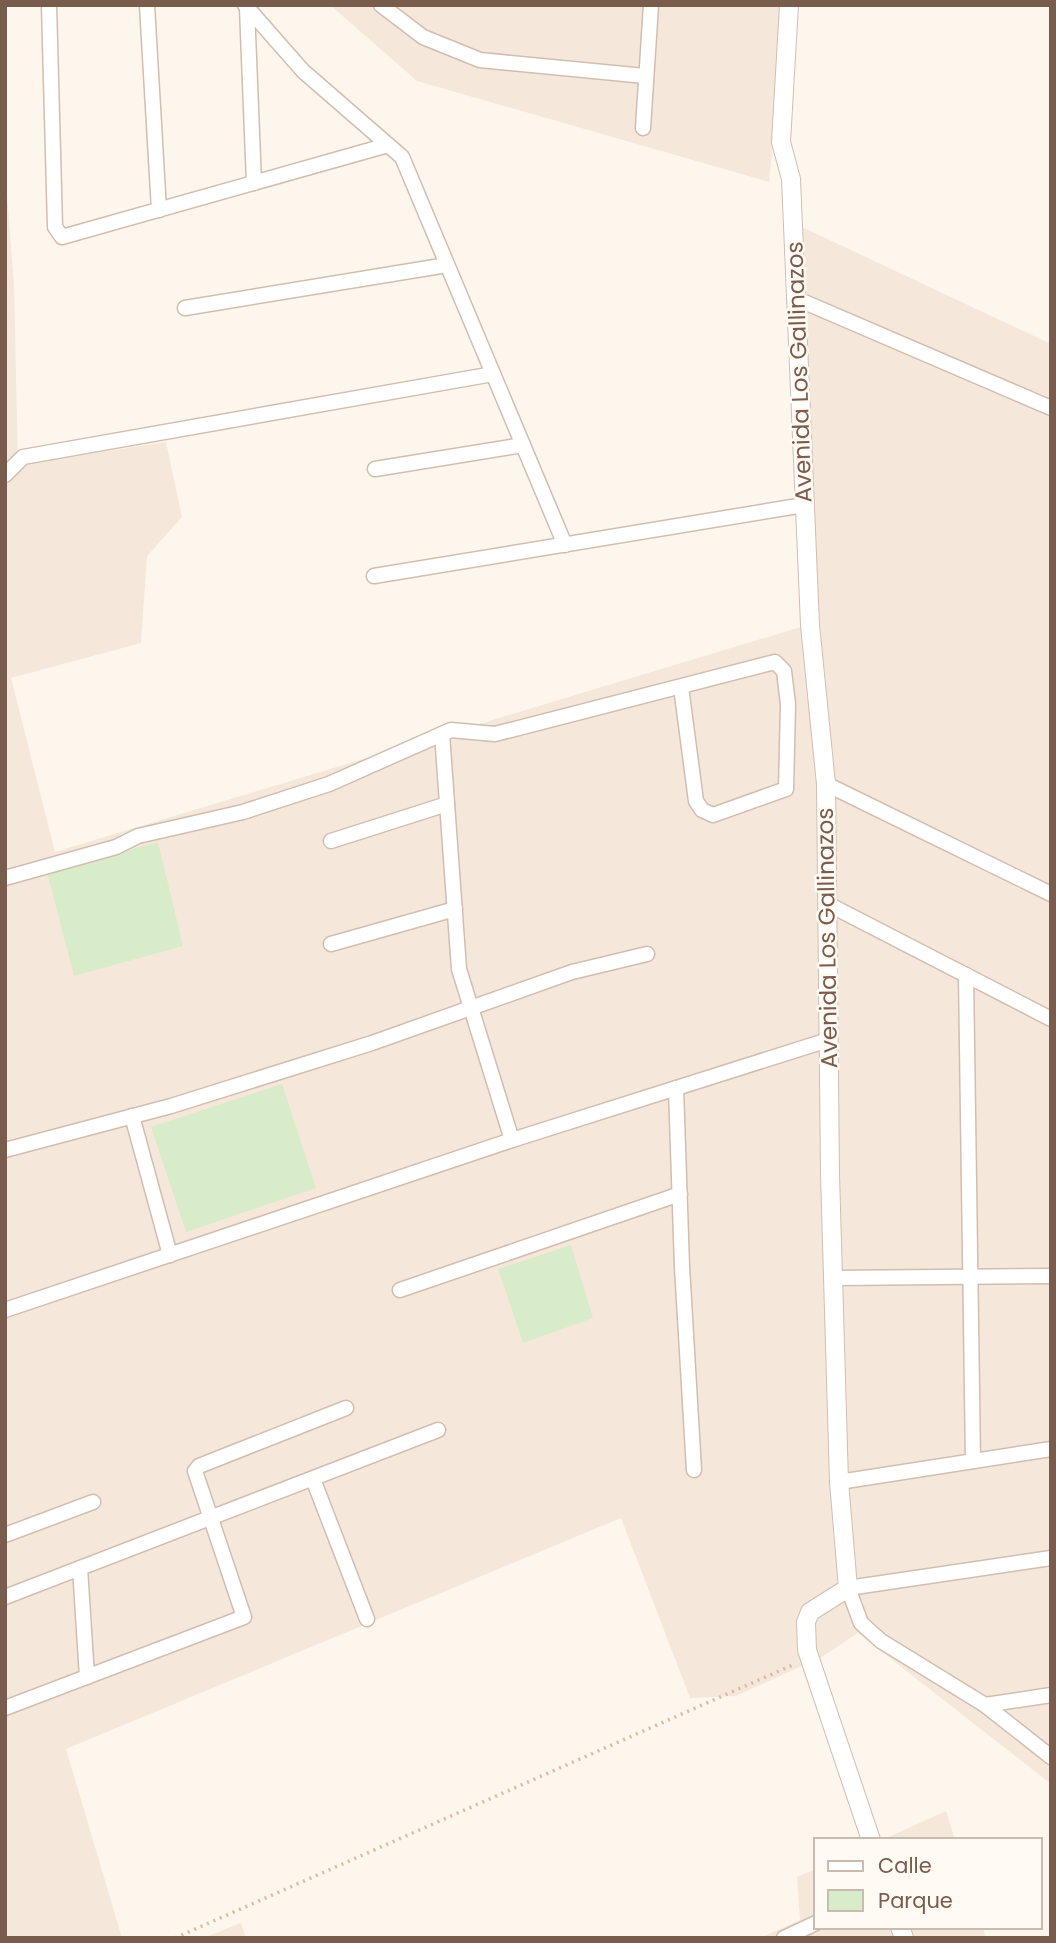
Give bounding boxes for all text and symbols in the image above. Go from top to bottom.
street label: Avenida Los Gallinazos [778,241,820,503]
street label: Avenida Los Gallinazos [809,807,845,1069]
legend [814,1838,1042,1929]
text: Calle [878,1851,932,1880]
text: Parque [878,1886,953,1915]

